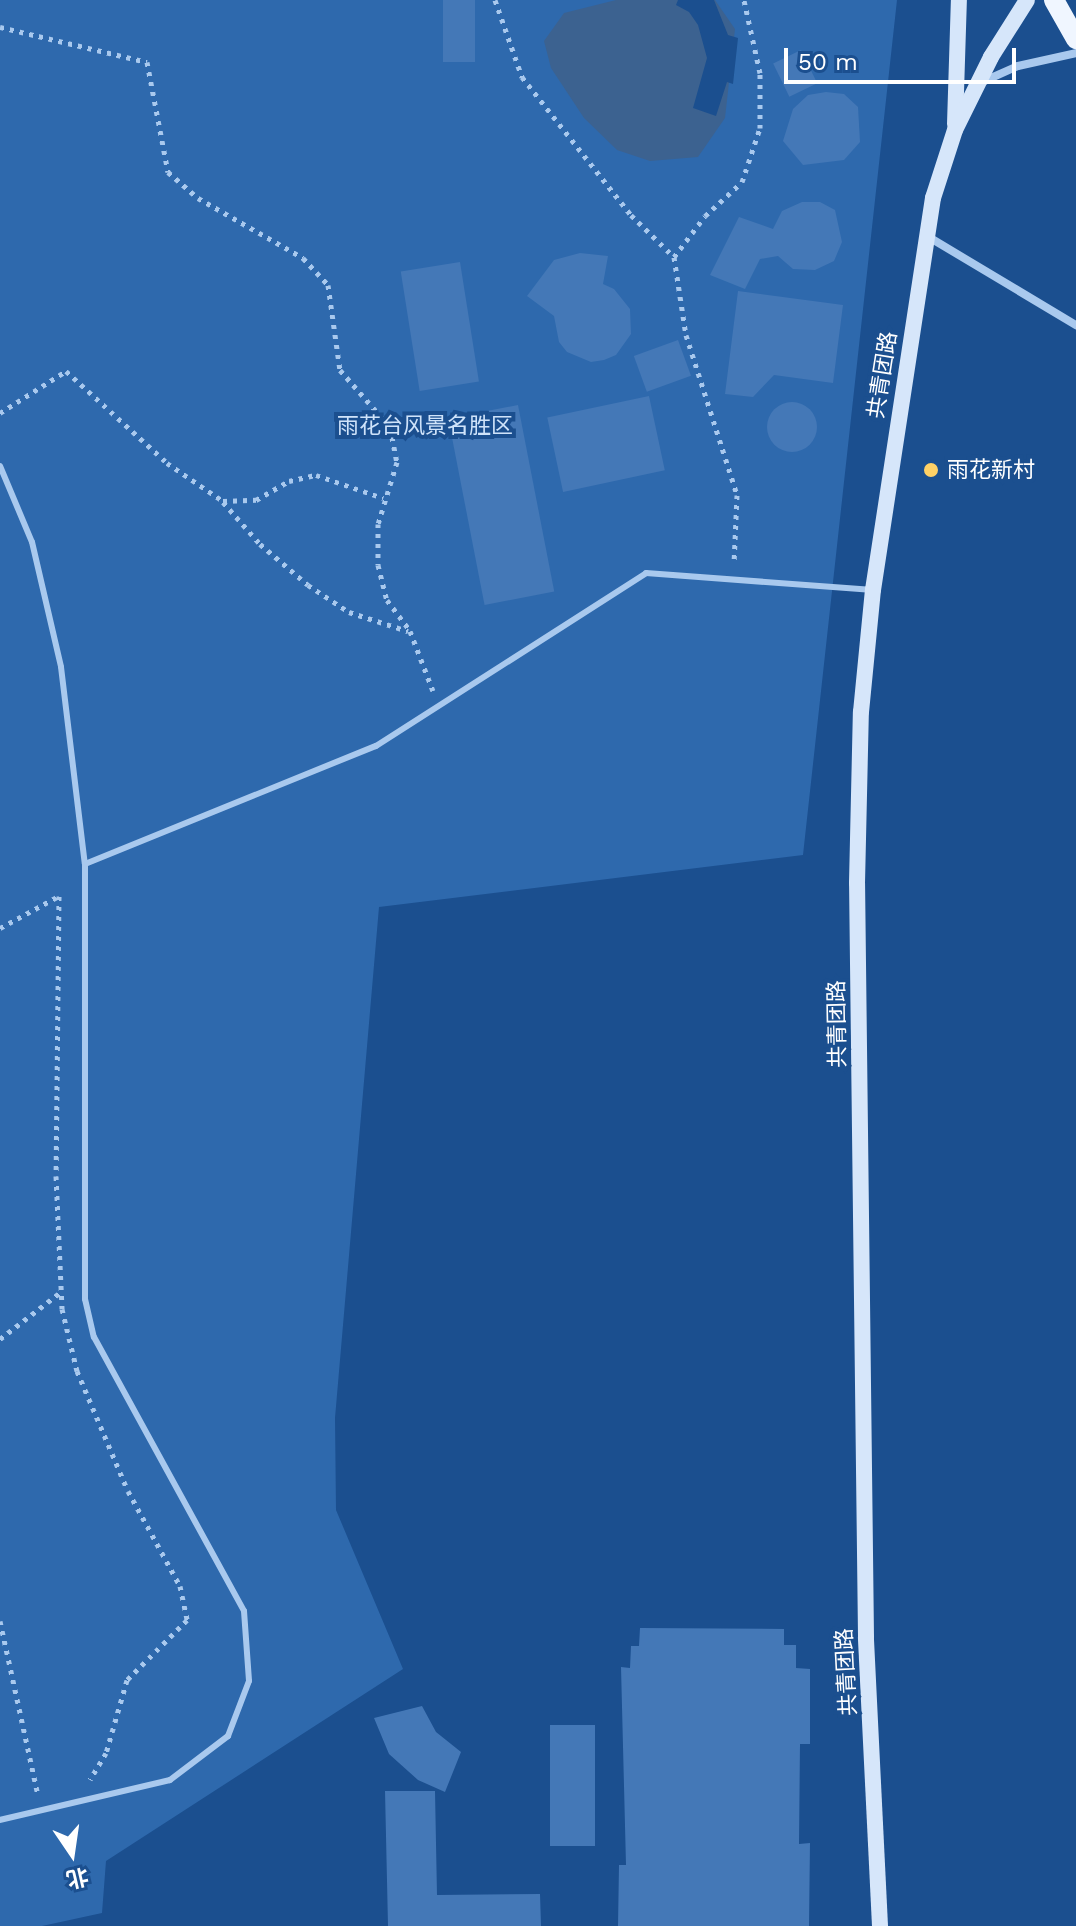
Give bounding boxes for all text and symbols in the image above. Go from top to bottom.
scale bar [788,32,1020,82]
text: 50 m [798,48,858,76]
street label: 共青团路 [862,329,902,421]
park label: 雨花台风景名胜区 [337,413,513,439]
place label: 雨花新村 [947,457,1035,483]
marker: 雨花新村 [922,461,940,479]
street label: 共青团路 [823,980,851,1068]
street label: 共青团路 [831,1627,861,1717]
north arrow [32,1814,112,1894]
text: 北 [64,1863,91,1893]

